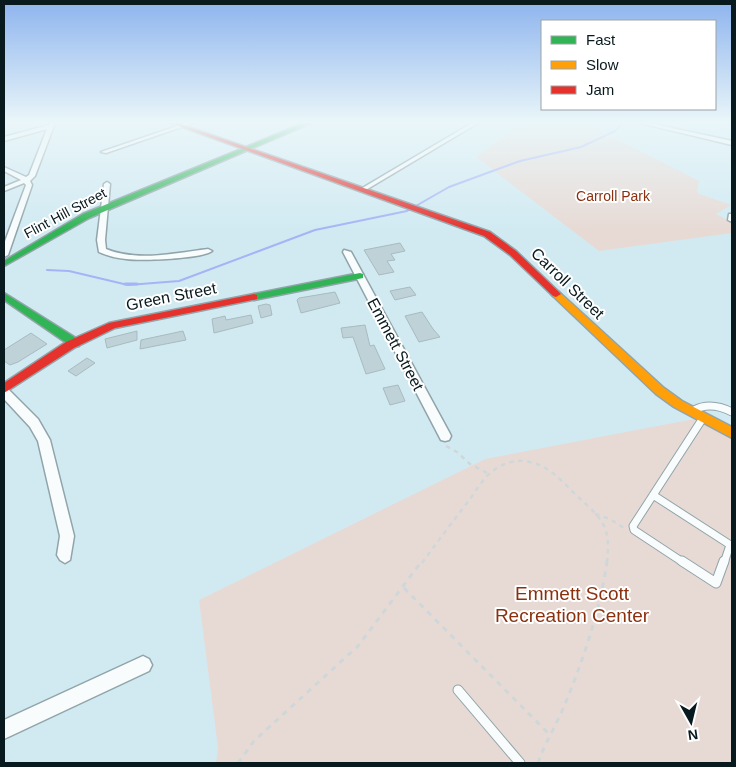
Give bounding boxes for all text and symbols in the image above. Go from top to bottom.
legend [541,20,716,110]
text: Fast [586,31,616,48]
text: Slow [586,56,619,73]
text: Jam [586,81,614,98]
street label: Flint Hill Street [21,185,109,241]
park label: Carroll Park [576,188,651,204]
street label: Carroll Street [528,245,608,323]
street label: Green Street [125,279,218,314]
street label: Emmett Street [364,295,427,394]
park label: Emmett Scott Recreation Center [495,583,650,626]
north arrow [666,697,716,747]
text: N [687,726,699,744]

